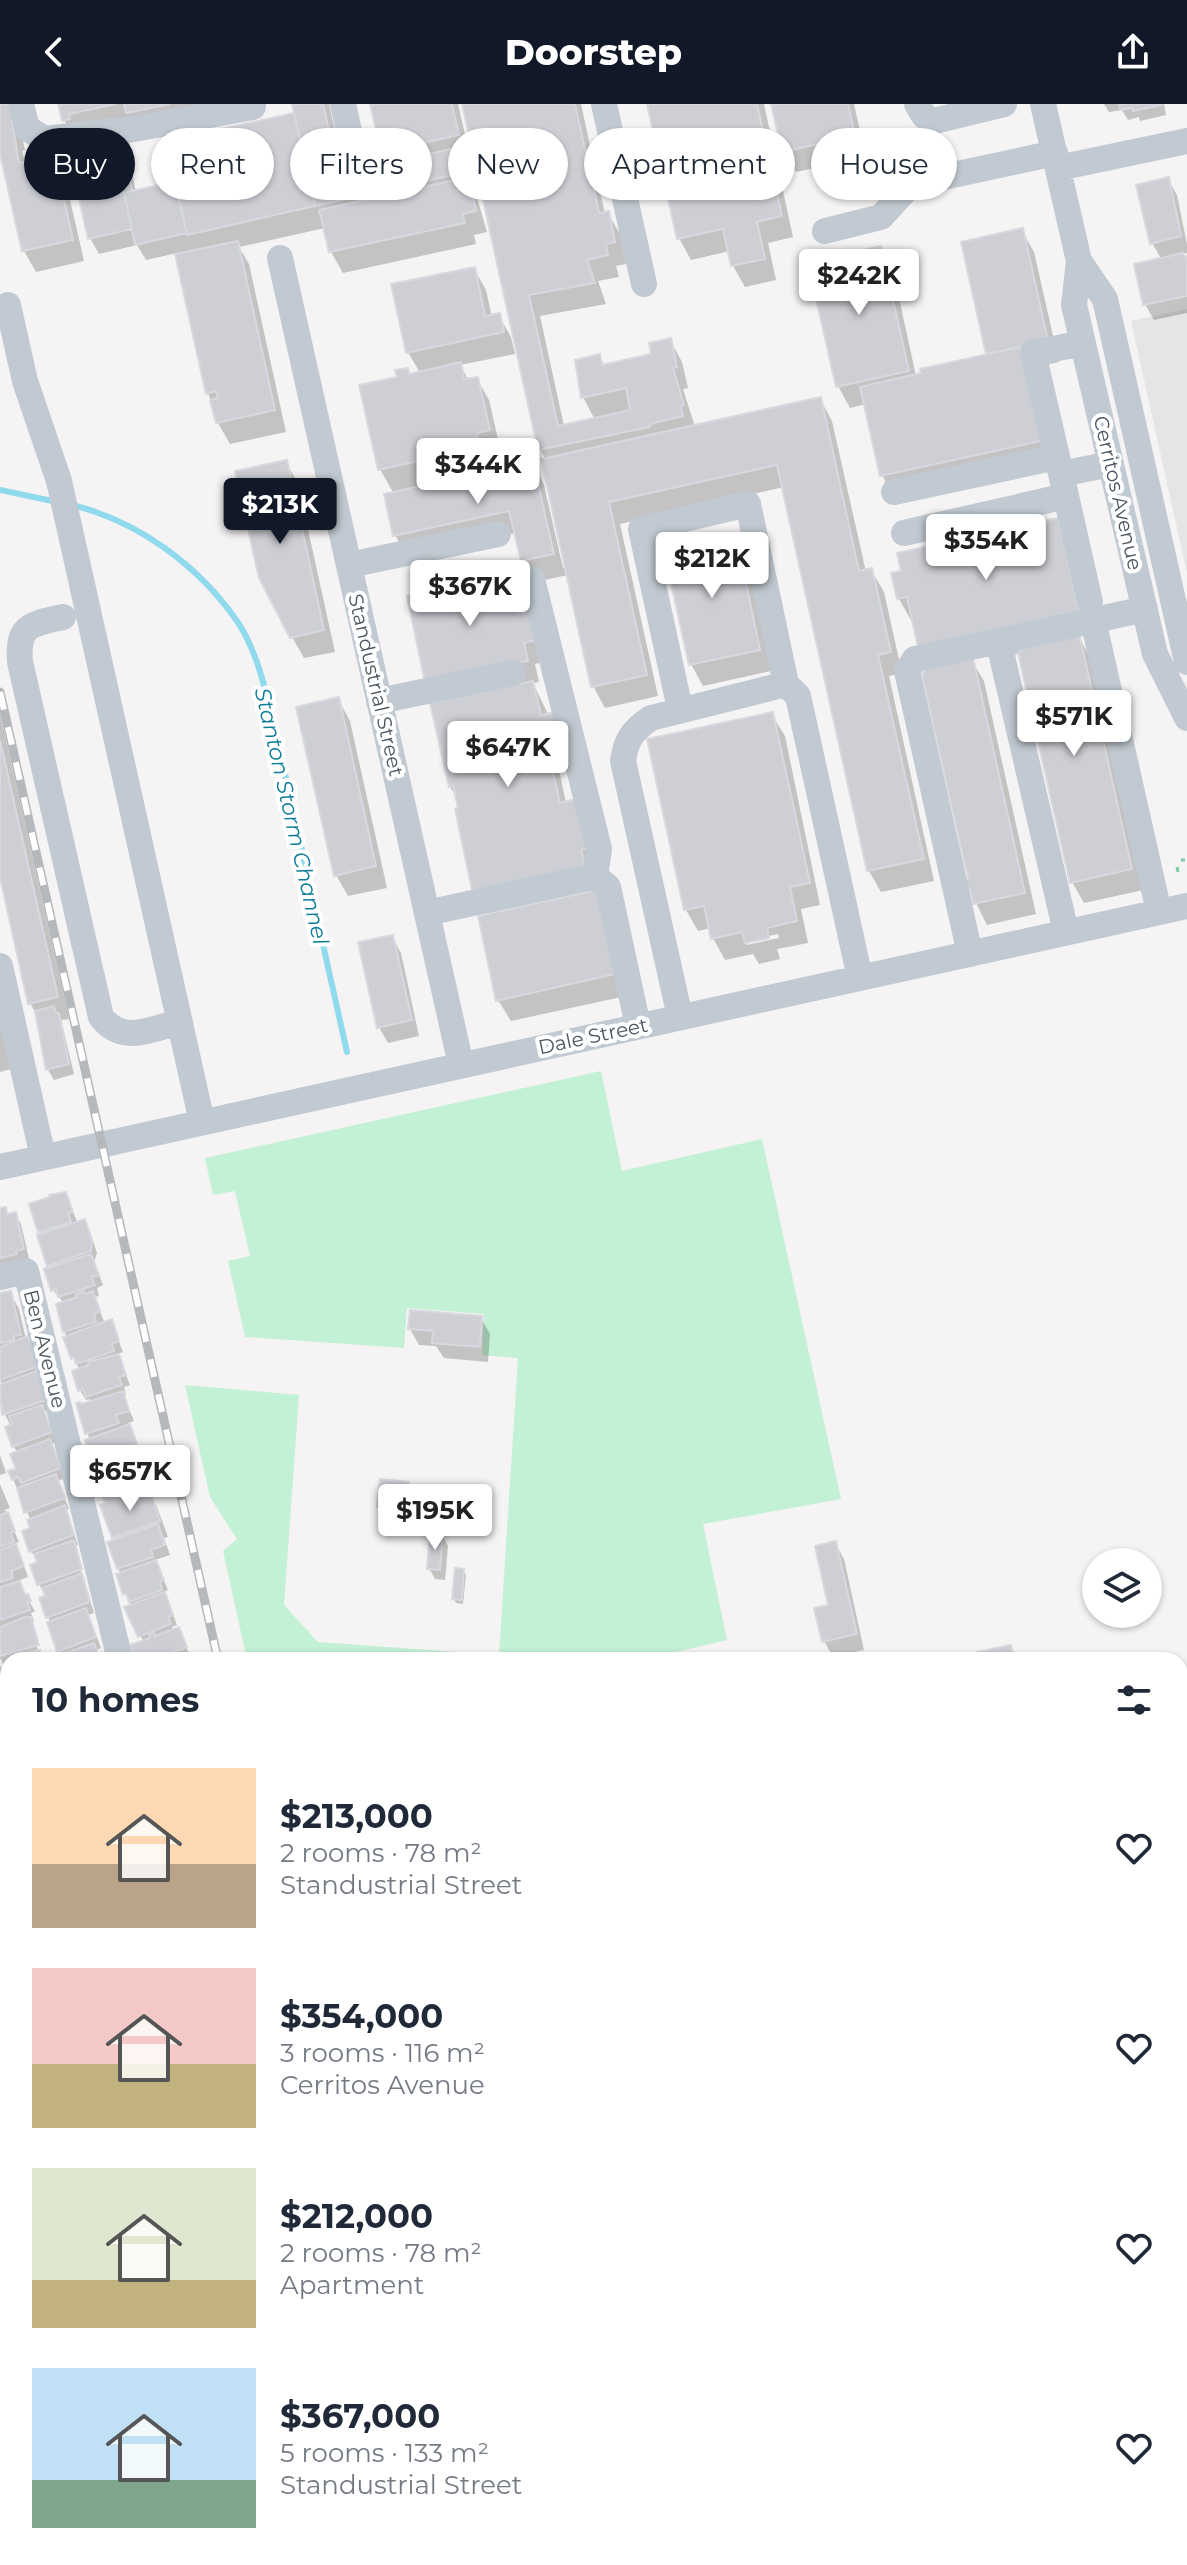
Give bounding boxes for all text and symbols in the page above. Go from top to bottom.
icon: back [32,30,76,74]
text: Doorstep [505,30,682,74]
icon: share [1111,30,1155,74]
chip: Buy [24,128,135,200]
chip: Rent [151,128,274,200]
chip: Filters [290,128,432,200]
chip: New [448,128,568,200]
chip: Apartment [584,128,795,200]
chip: House [811,128,957,200]
pin: $242K [803,249,915,317]
text: $242K [817,259,901,291]
street label: Cerritos Avenue [1089,414,1147,572]
pin: $344K [422,438,534,506]
text: $344K [435,448,521,480]
pin: $213K [224,478,336,546]
text: $213K [242,488,318,520]
pin: $354K [930,514,1042,582]
text: $354K [944,524,1028,556]
pin: $212K [656,532,768,600]
text: $212K [674,542,750,574]
pin: $367K [414,560,526,628]
text: $367K [428,570,512,602]
street label: Standustrial Street [343,592,409,778]
water label: Stanton Storm Channel [249,685,334,947]
pin: $571K [1018,690,1130,758]
text: $571K [1035,700,1113,732]
pin: $647K [452,721,564,789]
text: $647K [465,731,551,763]
street label: Dale Street [536,1013,650,1059]
street label: Ben Avenue [19,1287,71,1411]
pin: $657K [74,1445,186,1513]
text: $657K [88,1455,172,1487]
pin: $195K [379,1484,491,1552]
text: $195K [396,1494,474,1526]
map controls [1082,1548,1162,1628]
button: layers [1082,1548,1162,1628]
icon: filters [1112,1678,1156,1722]
text: 10 homes [32,1679,199,1721]
text: $213,000 [280,1795,433,1837]
icon: home [96,1800,192,1896]
icon: heart [1112,1826,1156,1870]
text: 2 rooms · 78 m² [280,1837,482,1869]
text: Standustrial Street [280,1869,522,1901]
text: $354,000 [280,1995,443,2037]
icon: home [96,2000,192,2096]
icon: heart [1112,2026,1156,2070]
text: 3 rooms · 116 m² [280,2037,485,2069]
text: Cerritos Avenue [280,2069,485,2101]
text: $212,000 [280,2195,433,2237]
icon: home [96,2200,192,2296]
icon: heart [1112,2226,1156,2270]
text: 2 rooms · 78 m² [280,2237,482,2269]
text: Apartment [280,2269,424,2301]
text: $367,000 [280,2395,440,2437]
icon: home [96,2400,192,2496]
icon: heart [1112,2426,1156,2470]
text: 5 rooms · 133 m² [280,2437,489,2469]
text: Standustrial Street [280,2469,522,2501]

